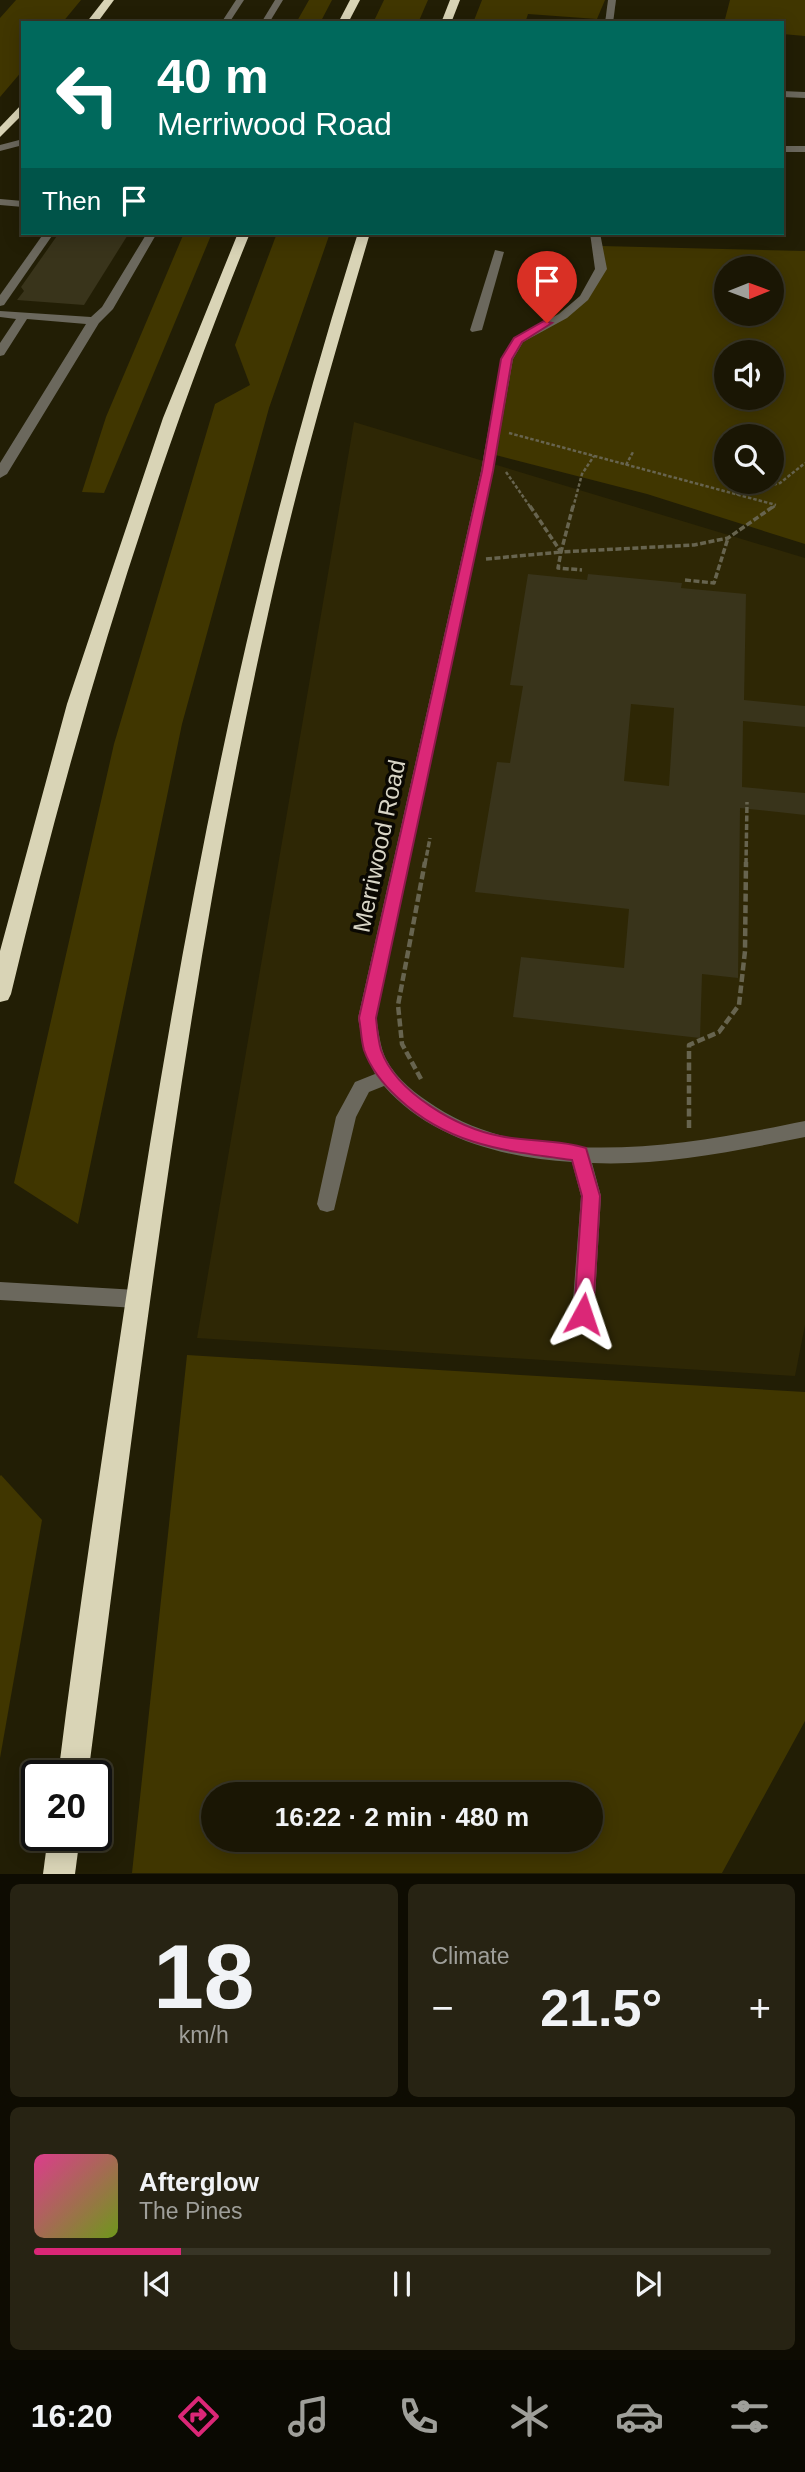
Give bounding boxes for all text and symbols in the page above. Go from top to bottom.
icon: left [42,49,133,140]
text: 40 m [157,49,269,103]
text: Merriwood Road [157,106,392,142]
icon: arrive [115,182,153,220]
text: Then [42,186,101,216]
pin [517,251,577,323]
north arrow [714,256,784,326]
map controls [714,256,784,494]
icon: arrive [528,262,566,300]
button: sound [714,340,784,410]
button: search [714,424,784,494]
street label: Merriwood Road [347,757,411,935]
position arrow [546,1277,620,1351]
speed limit sign: 20 [21,1760,112,1851]
text: 16:22 · 2 min · 480 m [275,1802,529,1832]
text: 18 [153,1926,254,2027]
text: Climate [432,1943,509,1969]
text: 21.5° [540,1979,662,2037]
text: − [432,1987,454,2029]
text: + [749,1987,771,2029]
text: km/h [179,2022,229,2048]
text: Afterglow [139,2167,259,2197]
text: The Pines [139,2198,243,2224]
icon: previous [138,2265,176,2303]
icon: pause [383,2265,421,2303]
icon: next [629,2265,667,2303]
icon: directions [174,2392,223,2441]
icon: music [284,2392,333,2441]
icon: phone [394,2392,443,2441]
icon: climate [505,2392,554,2441]
icon: car [615,2392,664,2441]
icon: filters [725,2392,774,2441]
text: 16:20 [31,2398,112,2434]

